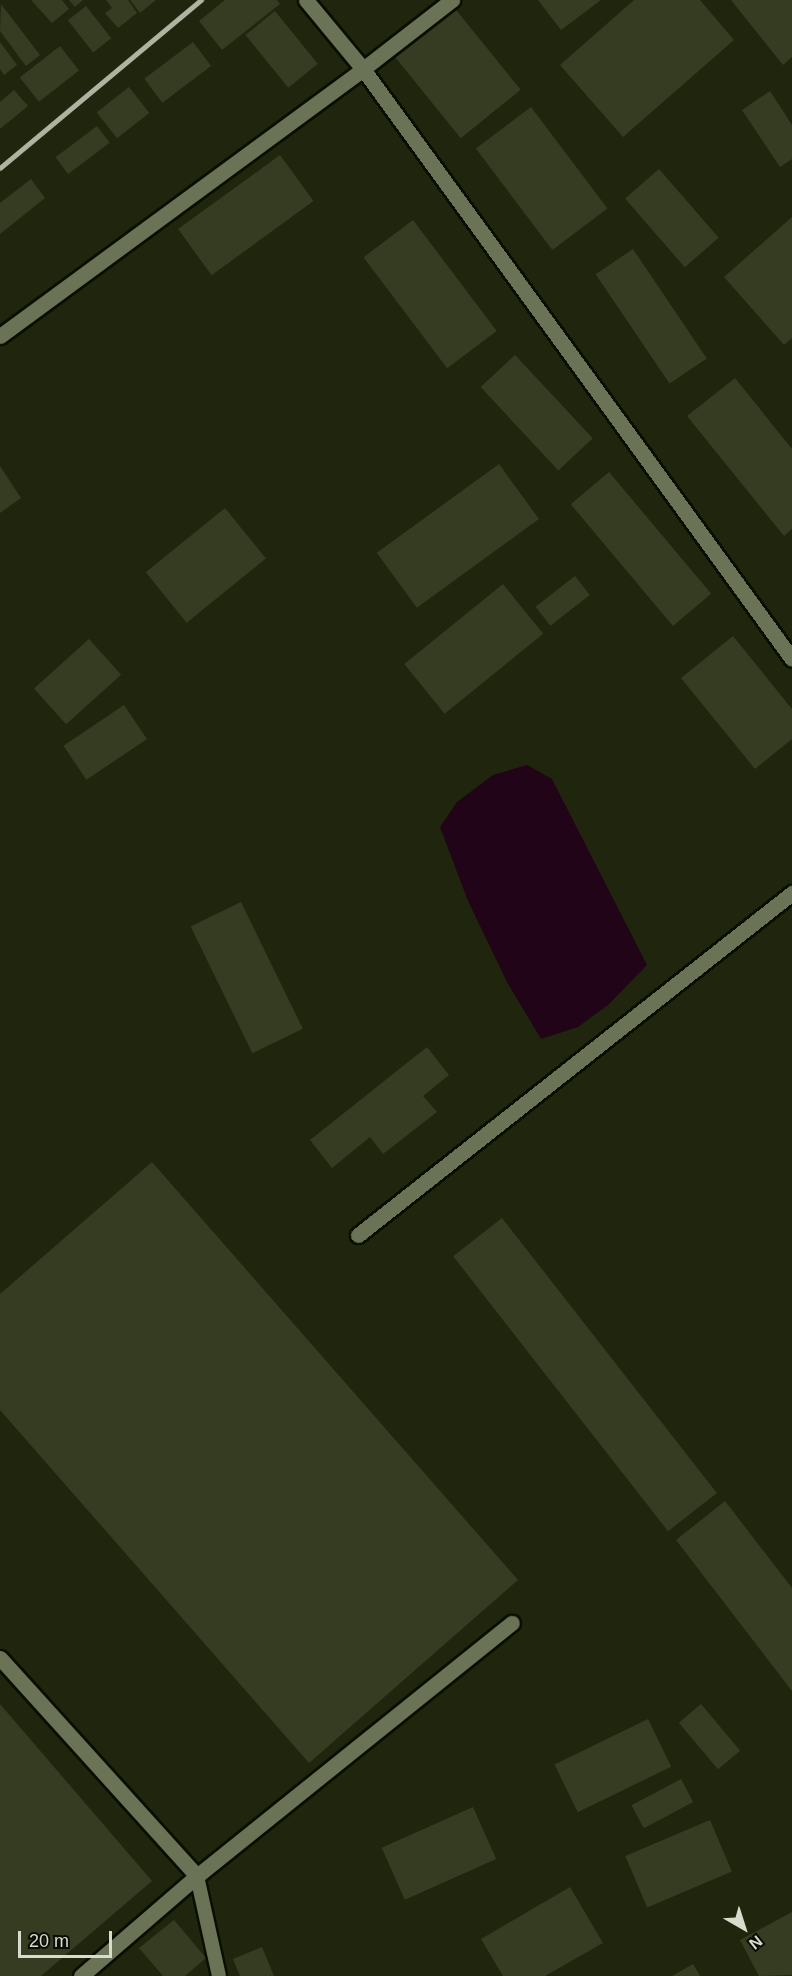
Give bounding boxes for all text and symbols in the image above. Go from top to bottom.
north arrow [714,1898,774,1958]
scale bar [21,1919,116,1957]
text: 20 m [29,1931,69,1951]
text: N [746,1932,765,1953]

